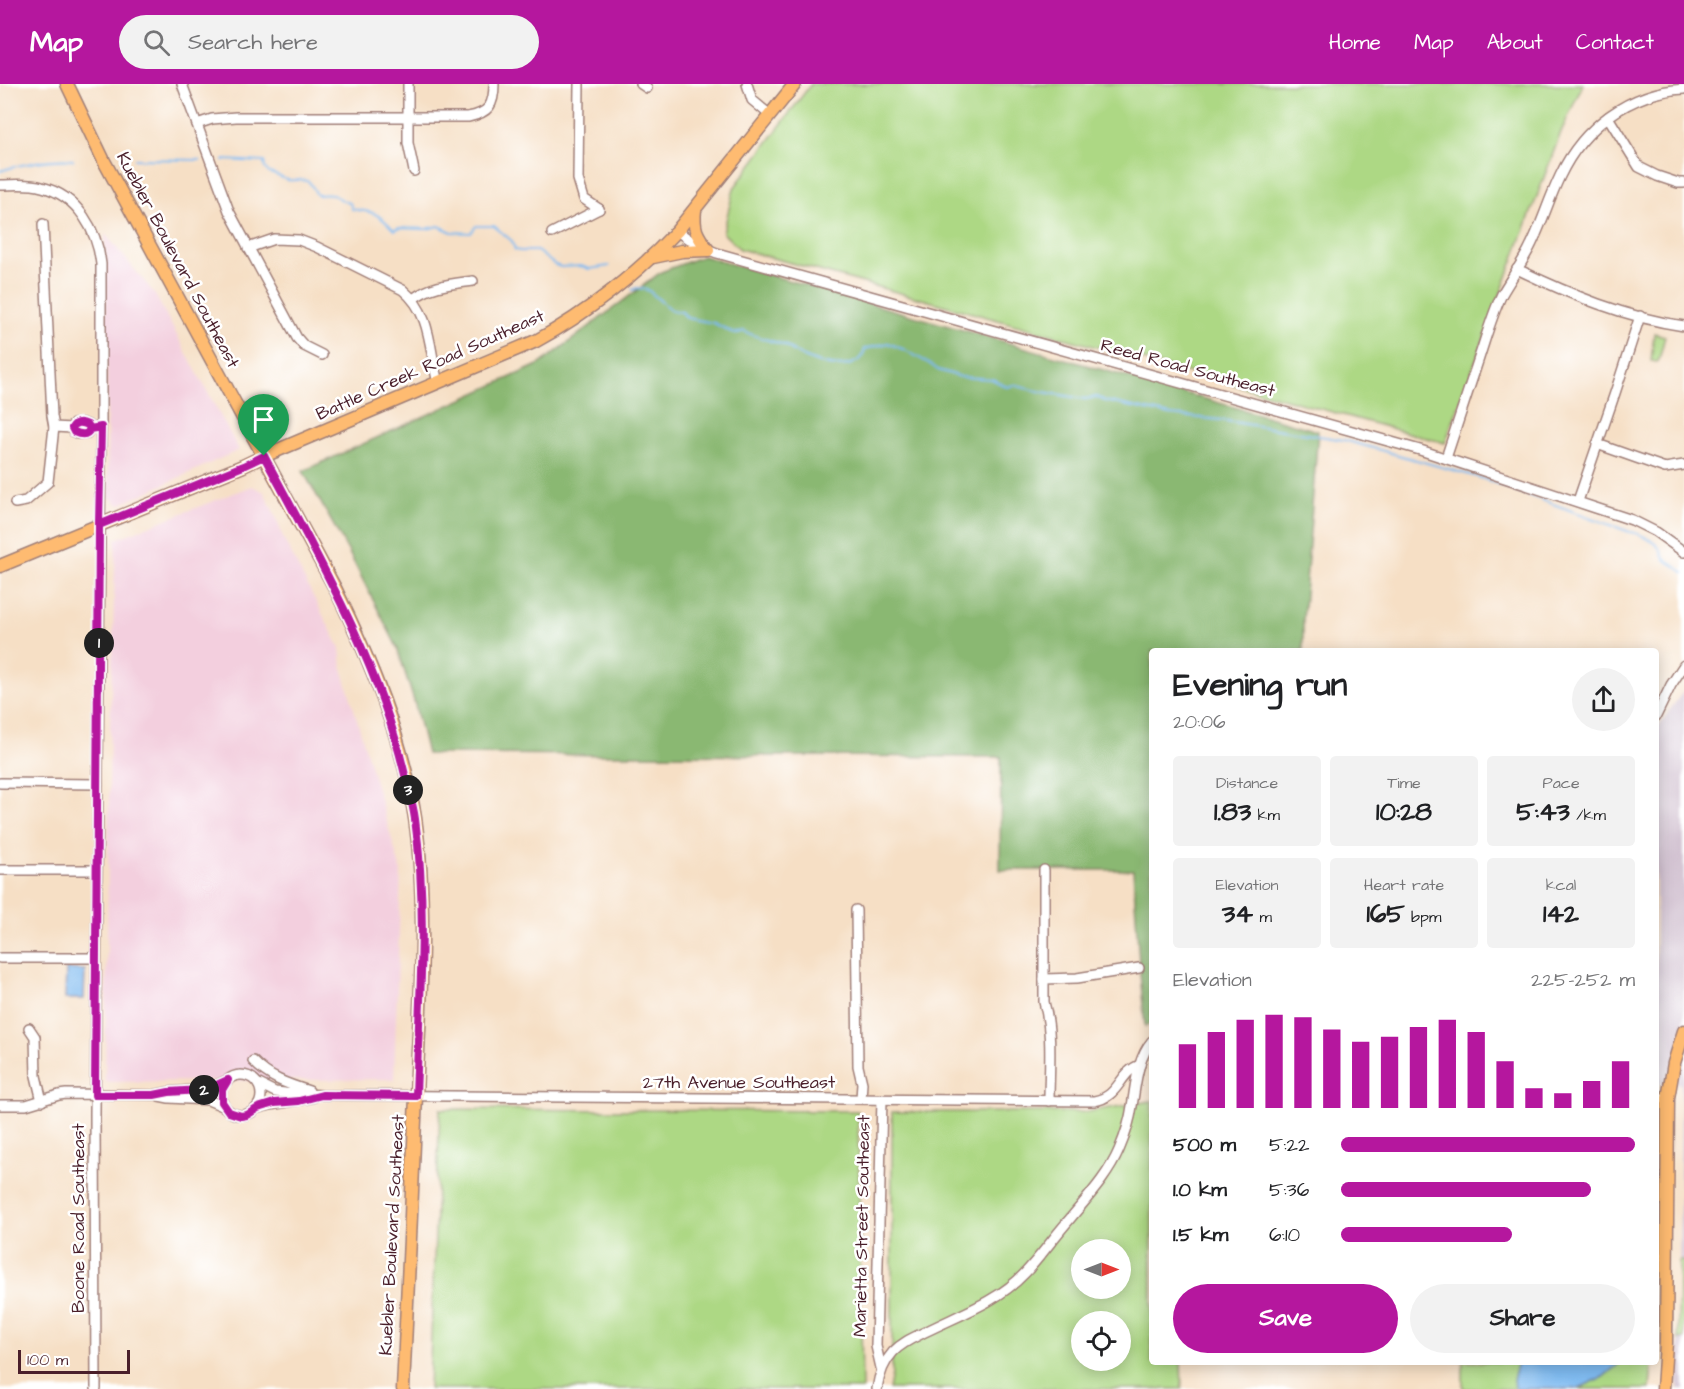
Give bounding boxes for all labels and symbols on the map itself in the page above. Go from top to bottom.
street label: Kuebler Boulevard Southeast [110,148,246,373]
street label: Battle Creek Road Southeast [312,303,549,427]
street label: Reed Road Southeast [1098,333,1279,403]
pin [238,394,289,456]
pin: 1 [84,628,114,658]
pin: 3 [393,775,423,805]
street label: 27th Avenue Southeast [643,1070,836,1095]
pin: 2 [189,1075,219,1105]
street label: Kuebler Boulevard Southeast [373,1113,411,1356]
street label: Marietta Street Southeast [848,1114,876,1337]
street label: Boone Road Southeast [66,1122,91,1313]
north arrow [1071,1239,1131,1299]
scale bar [18,1347,130,1374]

